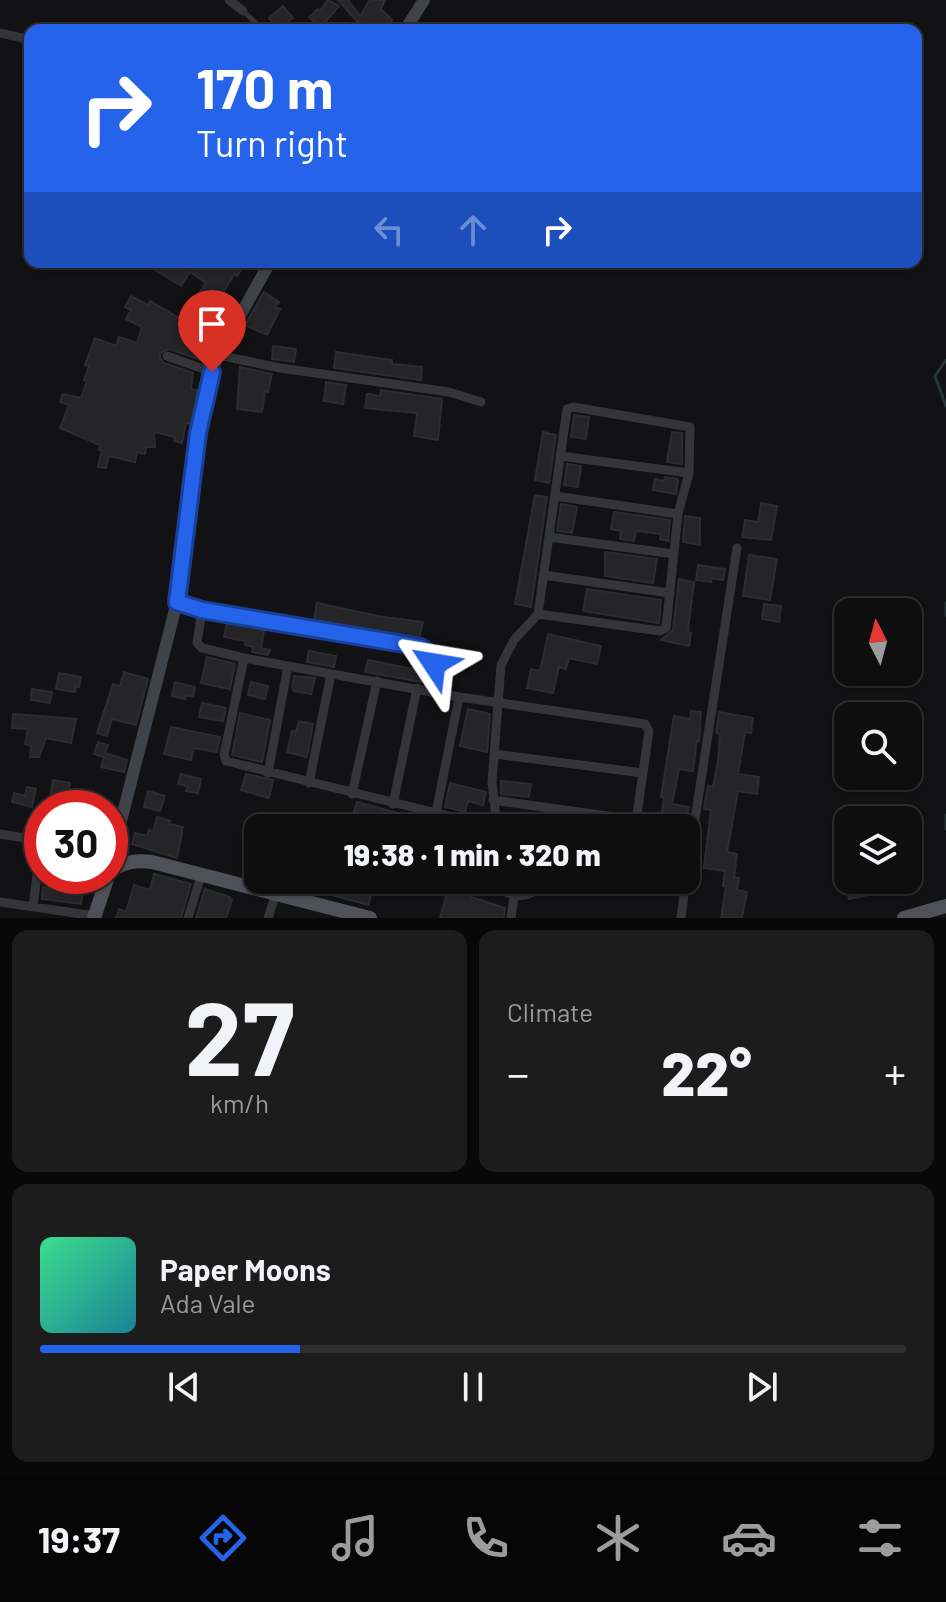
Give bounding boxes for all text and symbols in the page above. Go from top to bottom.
text: 170 m [196,53,333,120]
icon: right [64,56,168,160]
text: Turn right [196,121,348,164]
icon: left [367,208,411,252]
icon: ahead [451,208,495,252]
icon: right [535,208,579,252]
pin [178,290,246,372]
icon: arrive [190,302,234,346]
north arrow [834,598,922,686]
map controls [834,598,922,894]
position arrow [392,622,476,706]
button: search [834,702,922,790]
speed limit sign: 30 [24,790,128,894]
button: layers [834,806,922,894]
text: 19:38 · 1 min · 320 m [343,836,601,872]
text: 27 [185,972,294,1097]
text: Climate [507,996,593,1027]
text: 22° [661,1036,752,1108]
text: − [507,1046,529,1099]
text: + [884,1046,906,1099]
text: km/h [210,1087,269,1118]
text: Paper Moons [160,1251,331,1287]
text: Ada Vale [160,1287,255,1318]
icon: previous [162,1365,206,1409]
icon: pause [451,1365,495,1409]
icon: next [740,1365,784,1409]
icon: directions [195,1510,251,1566]
icon: music [327,1510,383,1566]
icon: phone [458,1510,514,1566]
icon: climate [590,1510,646,1566]
icon: car [721,1510,777,1566]
icon: filters [852,1510,908,1566]
text: 19:37 [38,1517,120,1560]

